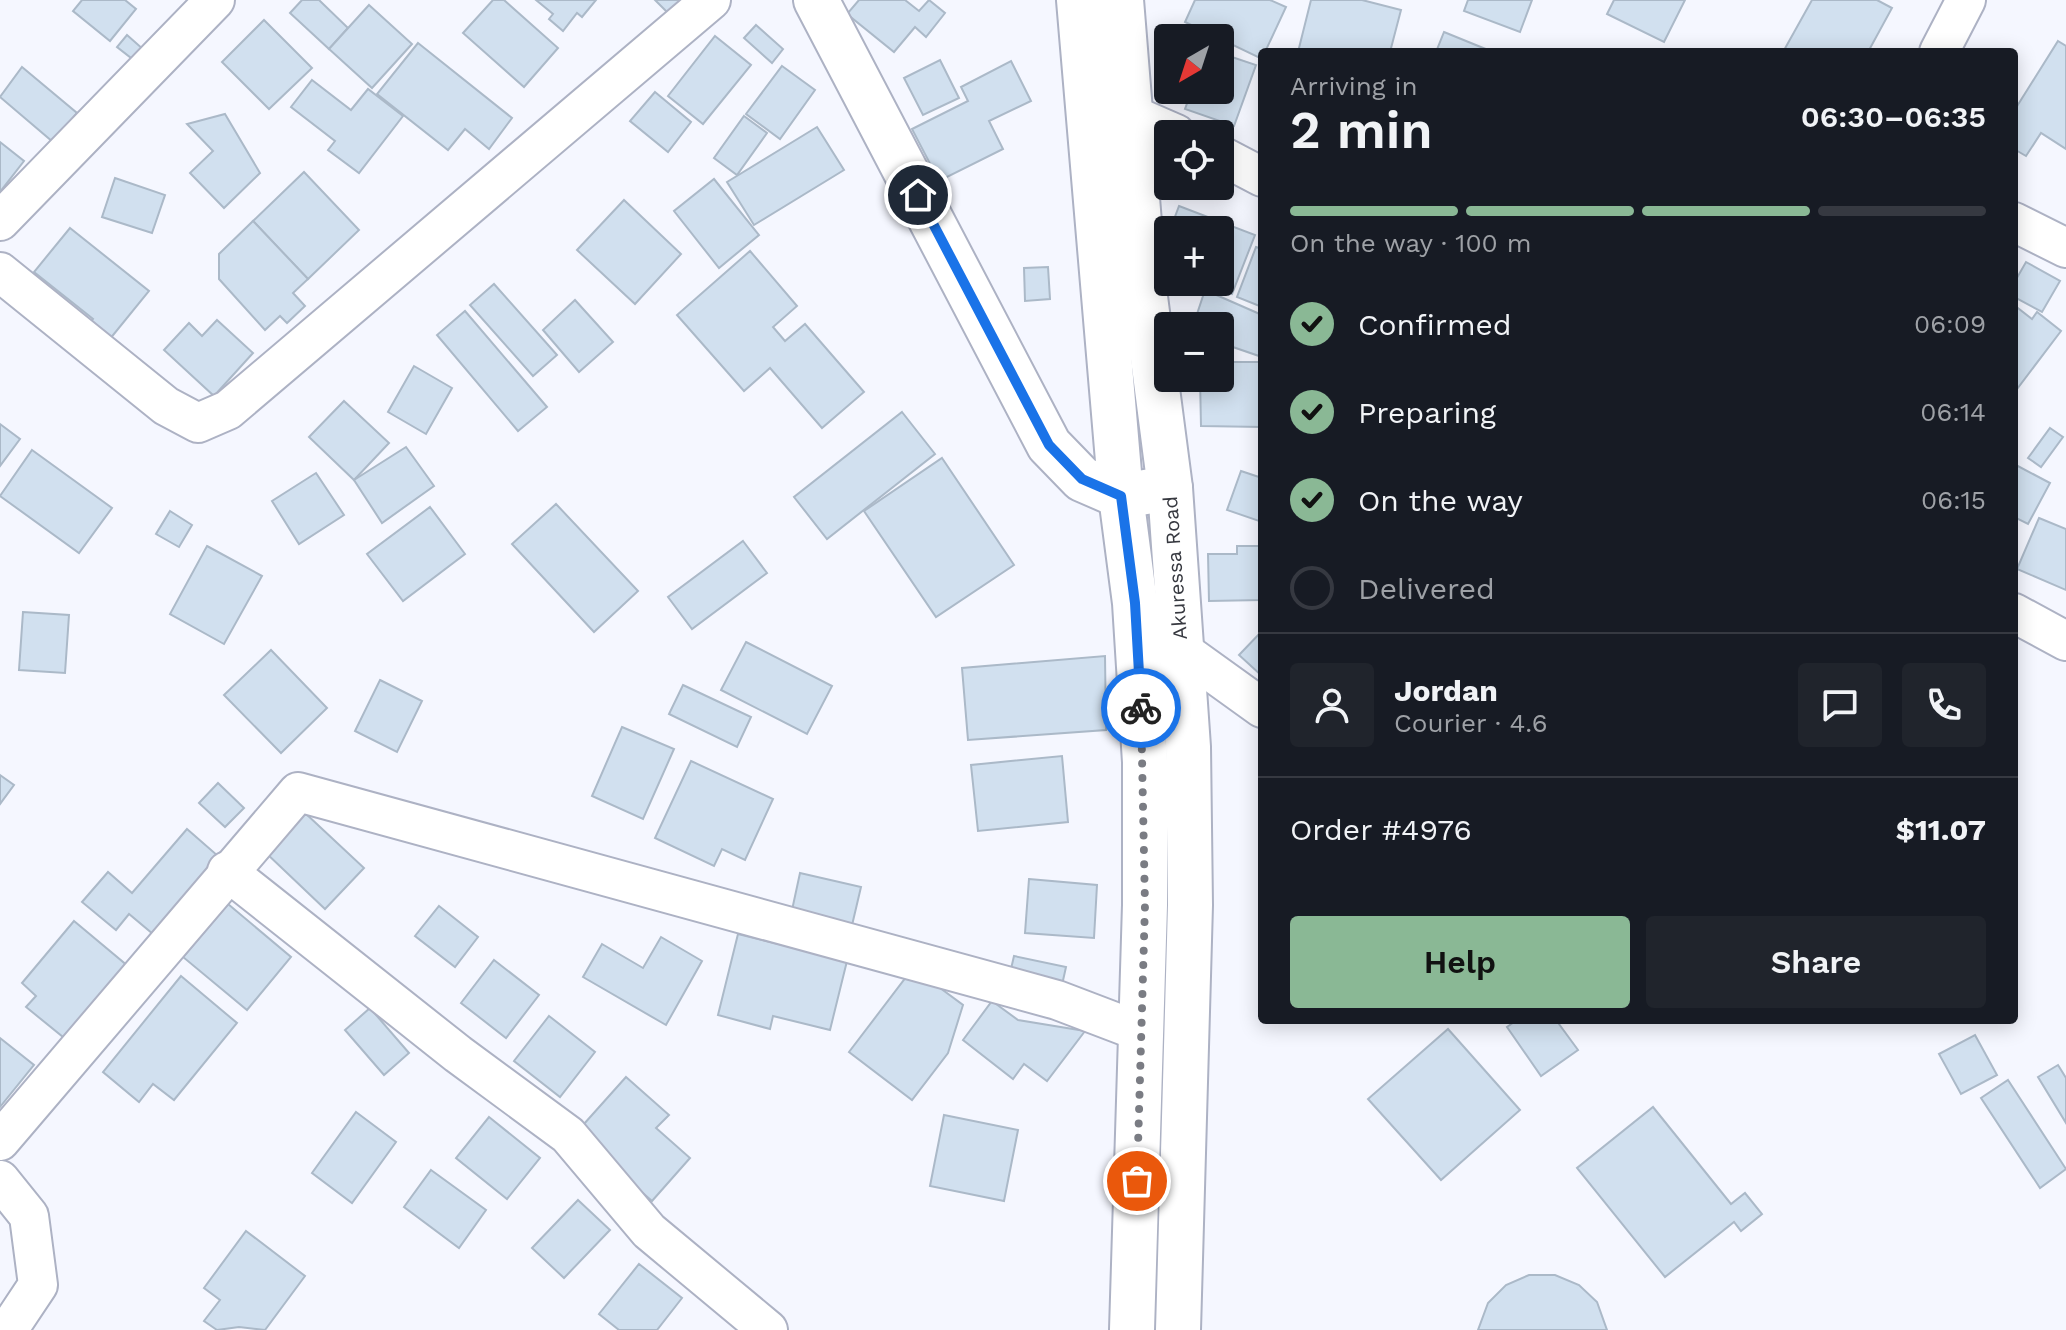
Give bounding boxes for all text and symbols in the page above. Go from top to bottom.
north arrow [1154,24,1234,104]
map controls [1154,24,1234,392]
text: Arriving in [1290,71,1418,101]
text: 06:30–06:35 [1801,99,1986,134]
text: 2 min [1290,100,1433,161]
button: locate [1154,120,1234,200]
pin [884,161,952,229]
icon: home [896,173,940,217]
button: + [1154,216,1234,296]
text: On the way · 100 m [1290,228,1531,258]
icon: check [1290,302,1334,346]
text: Confirmed [1358,307,1512,342]
text: 06:09 [1914,309,1986,339]
button: − [1154,312,1234,392]
icon: check [1290,390,1334,434]
text: Preparing [1358,395,1496,430]
text: 06:14 [1920,397,1986,427]
icon: check [1290,478,1334,522]
text: On the way [1358,483,1523,518]
text: 06:15 [1921,485,1986,515]
street label: Akuressa Road [1158,495,1192,641]
text: Delivered [1358,571,1495,606]
button: person [1290,663,1374,747]
button: chat [1798,663,1882,747]
button: phone [1902,663,1986,747]
courier [1101,668,1181,748]
text: Jordan [1394,673,1498,708]
icon: bike [1119,686,1163,730]
text: Courier · 4.6 [1394,708,1548,738]
text: Order #4976 [1290,812,1472,847]
text: $11.07 [1896,812,1986,847]
button: Help [1290,916,1630,1008]
button: Share [1646,916,1986,1008]
pin [1103,1147,1171,1215]
icon: bag [1115,1159,1159,1203]

